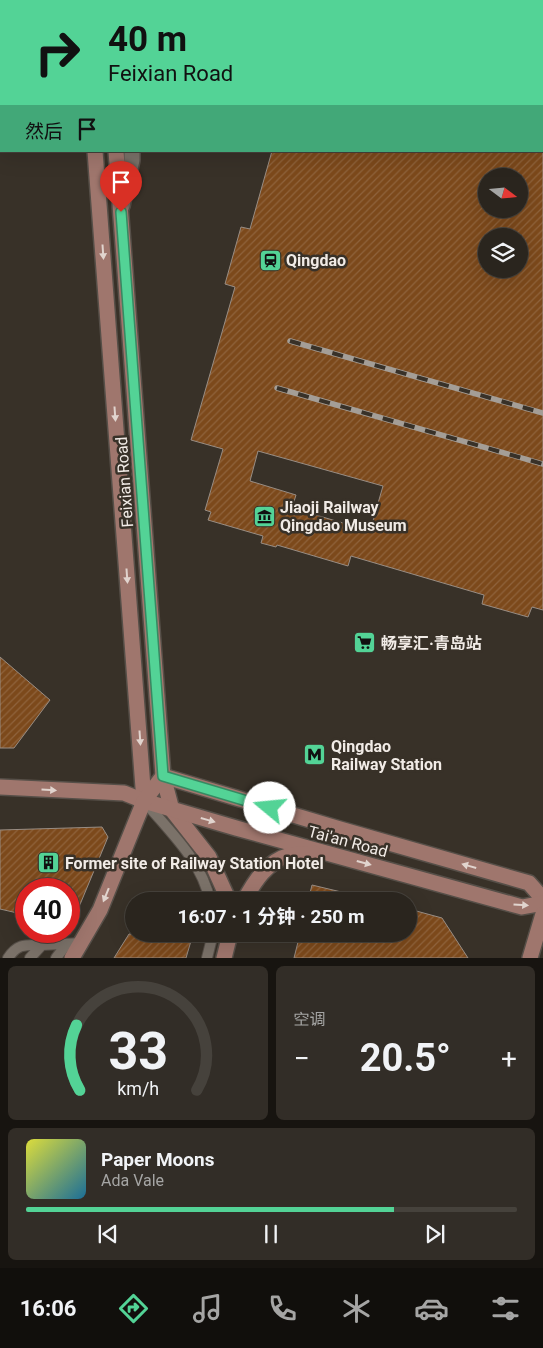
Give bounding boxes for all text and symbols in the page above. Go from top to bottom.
text: 40 m [108,19,187,60]
icon: right [25,20,90,85]
text: Feixian Road [108,61,233,86]
icon: arrive [73,115,101,143]
text: 然后 [25,120,63,143]
pin [100,161,142,212]
icon: arrive [107,168,135,196]
north arrow [478,168,528,218]
map controls [478,168,528,278]
button: layers [478,228,528,278]
one-way arrow [100,244,108,260]
station icon: Qingdao [258,248,282,272]
place label: Qingdao [286,251,346,270]
one-way arrow [112,407,120,423]
street label: Feixian Road [112,436,137,528]
place label: Jiaoji Railway Qingdao Museum [280,498,407,535]
museum icon: Jiaoji Railway Qingdao Museum [252,504,276,528]
one-way arrow [124,569,132,585]
supermarket icon: 畅享汇·青岛站 [353,631,377,655]
place label: 畅享汇·青岛站 [381,634,482,653]
one-way arrow [136,731,144,747]
place label: Qingdao Railway Station [331,737,442,774]
metro station icon: Qingdao Railway Station [303,743,327,767]
position arrow [243,781,295,833]
one-way arrow [41,786,57,794]
one-way arrow [200,816,215,824]
street label: Tai'an Road [306,822,390,861]
building icon: Former site of Railway Station Hotel [37,851,61,875]
place label: Former site of Railway Station Hotel [65,854,324,873]
one-way arrow [357,860,372,868]
one-way arrow [461,862,476,870]
speed limit sign: 40 [15,878,80,943]
one-way arrow [102,888,110,903]
one-way arrow [514,901,530,909]
text: 16:07 · 1 分钟 · 250 m [178,905,364,928]
text: 空调 [294,1010,326,1029]
text: 33 [108,1021,168,1082]
text: 20.5° [360,1036,451,1080]
text: − [294,1042,310,1075]
text: + [501,1042,517,1075]
text: km/h [117,1078,159,1099]
text: Paper Moons [101,1148,214,1171]
text: Ada Vale [101,1171,164,1190]
icon: previous [94,1220,122,1248]
icon: pause [257,1220,285,1248]
icon: next [421,1220,449,1248]
icon: directions [116,1291,151,1326]
icon: music [190,1291,225,1326]
icon: phone [265,1291,300,1326]
icon: climate [339,1291,374,1326]
icon: car [414,1291,449,1326]
icon: filters [488,1291,523,1326]
text: 16:06 [20,1296,76,1321]

